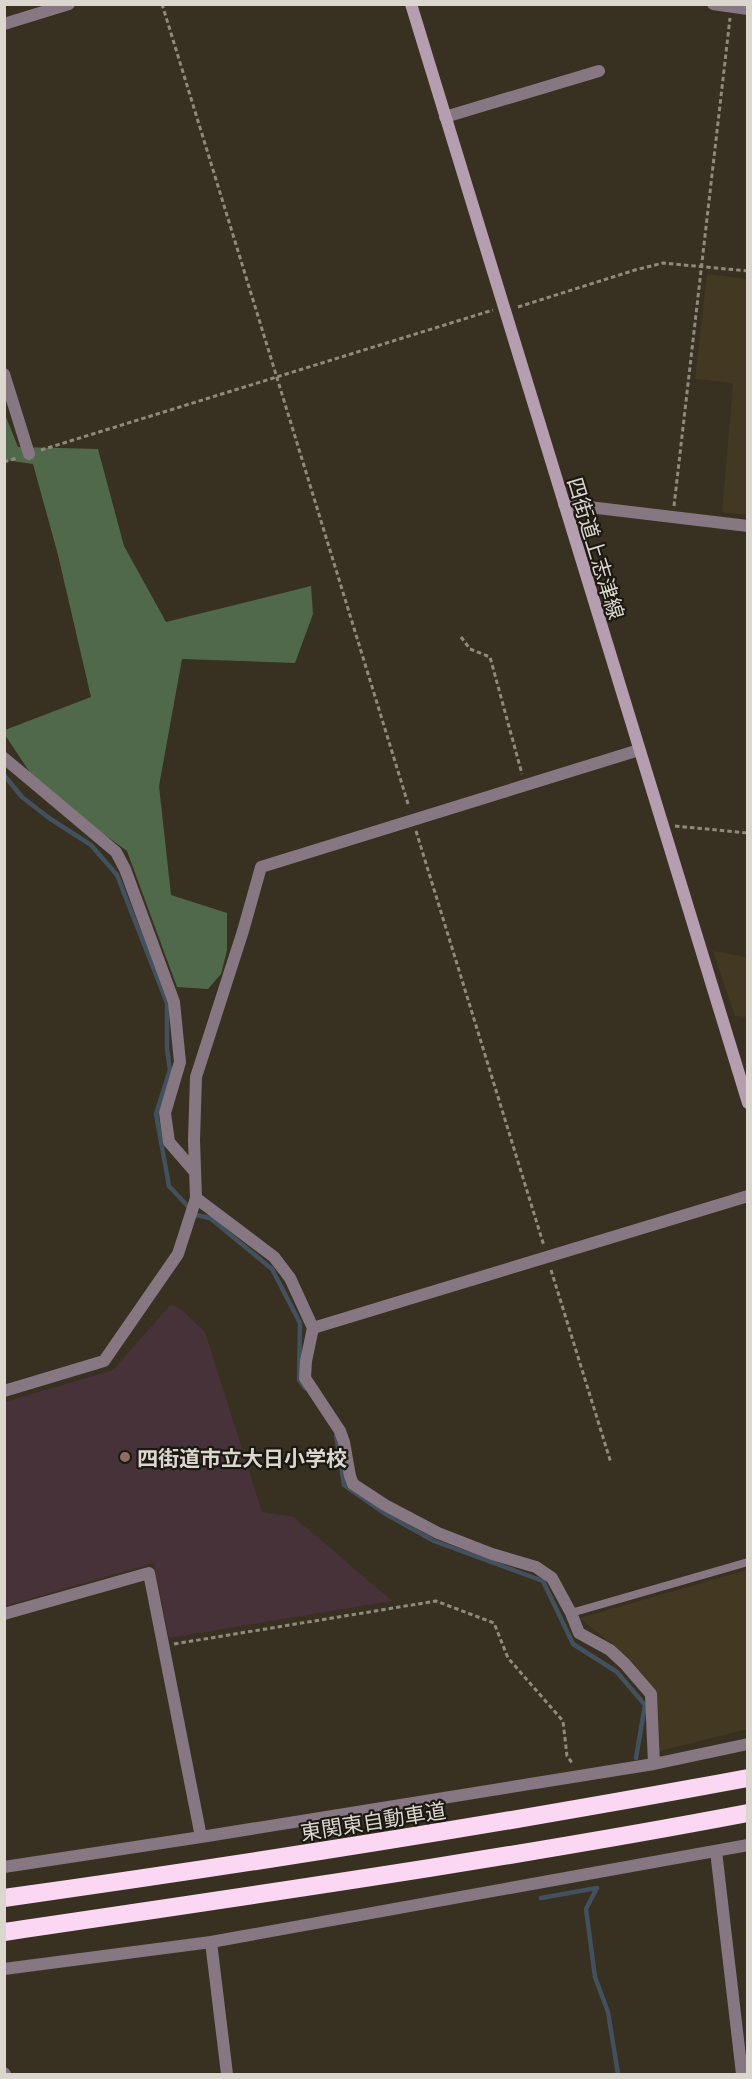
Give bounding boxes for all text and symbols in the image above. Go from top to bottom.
street label: 四街道上志津線 [562,474,632,622]
place label: 四街道市立大日小学校 [137,1443,347,1471]
marker: 四街道市立大日小学校 [118,1450,132,1464]
street label: 東関東自動車道 [298,1795,448,1845]

